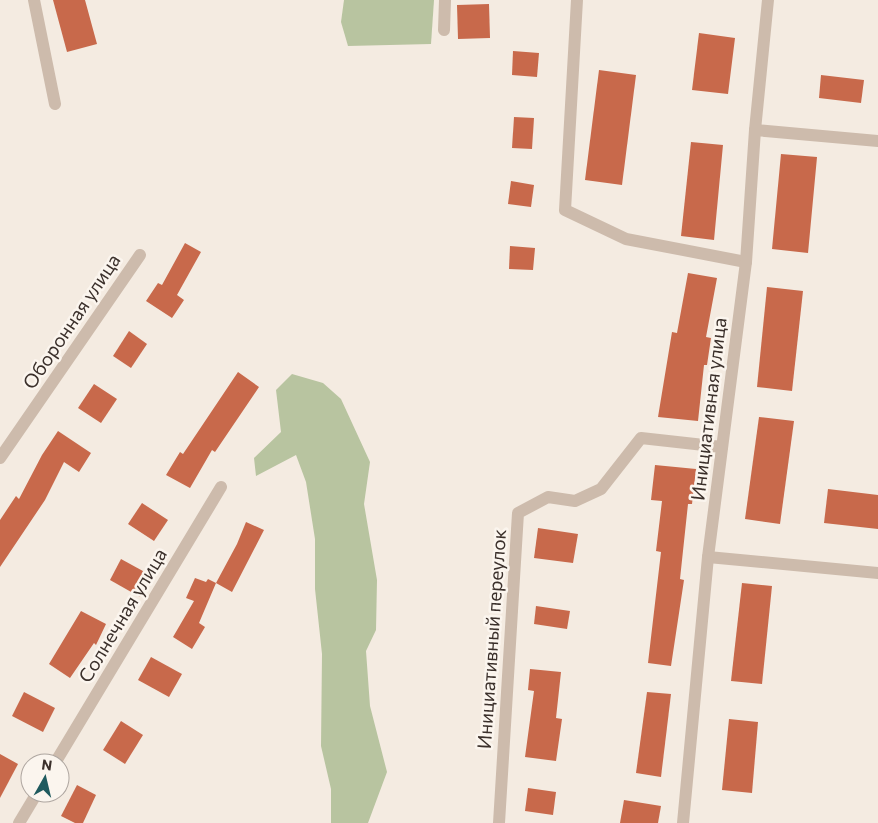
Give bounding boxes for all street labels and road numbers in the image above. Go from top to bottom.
street label: Оборонная улица [17,249,125,393]
street label: Инициативная улица [685,316,731,502]
street label: Инициативный переулок [472,528,510,750]
street label: Солнечная улица [73,544,171,686]

